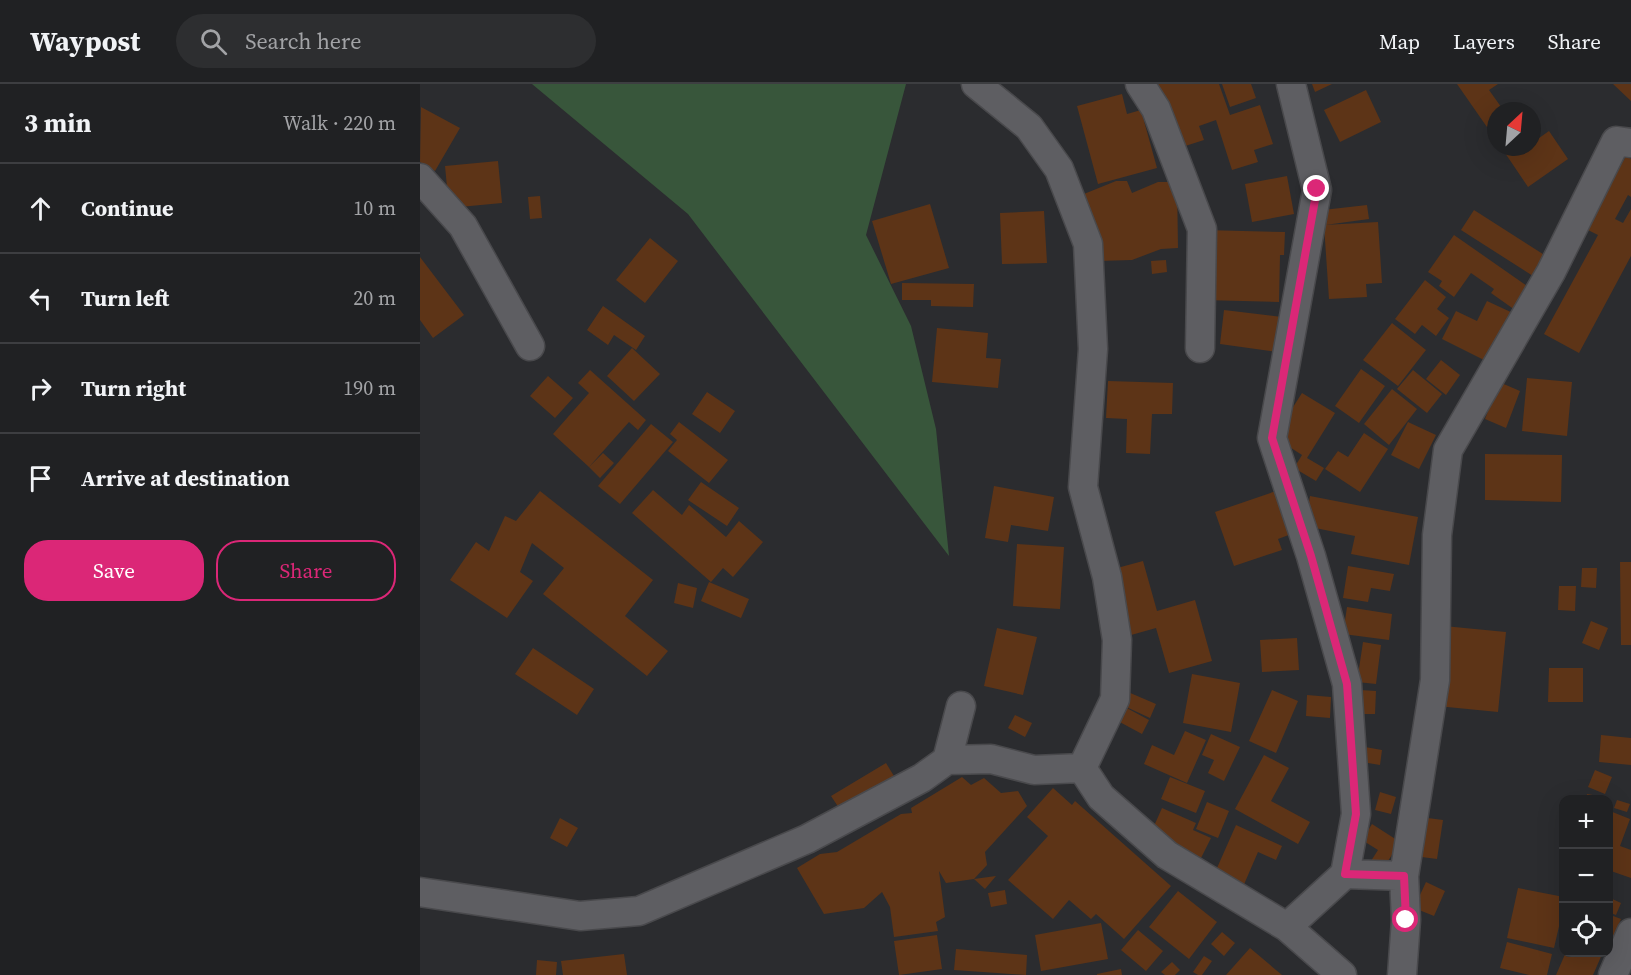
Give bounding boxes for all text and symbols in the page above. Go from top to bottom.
search box [176,14,596,68]
text: Waypost [30,22,140,60]
icon: search [197,25,230,58]
text: Search here [245,26,361,56]
text: Map [1379,27,1420,56]
text: Layers [1453,27,1515,56]
text: Share [1548,27,1601,56]
north arrow [1487,102,1541,156]
text: 3 min [24,105,91,141]
text: Walk · 220 m [283,109,396,137]
route end [1303,175,1329,201]
icon: ahead [24,192,57,225]
text: Continue [81,193,174,223]
text: 10 m [353,194,396,222]
icon: left [24,282,57,315]
text: Turn left [81,283,169,313]
text: 20 m [353,284,396,312]
icon: right [24,372,57,405]
text: Turn right [81,373,186,403]
text: 190 m [343,374,396,402]
icon: arrive [24,462,57,495]
text: Arrive at destination [81,463,290,493]
button: Save [24,540,204,601]
button: Share [216,540,396,601]
map controls [1559,795,1613,957]
button: + [1559,795,1613,849]
button: − [1559,849,1613,903]
button: locate [1559,903,1613,957]
route start [1392,906,1418,932]

